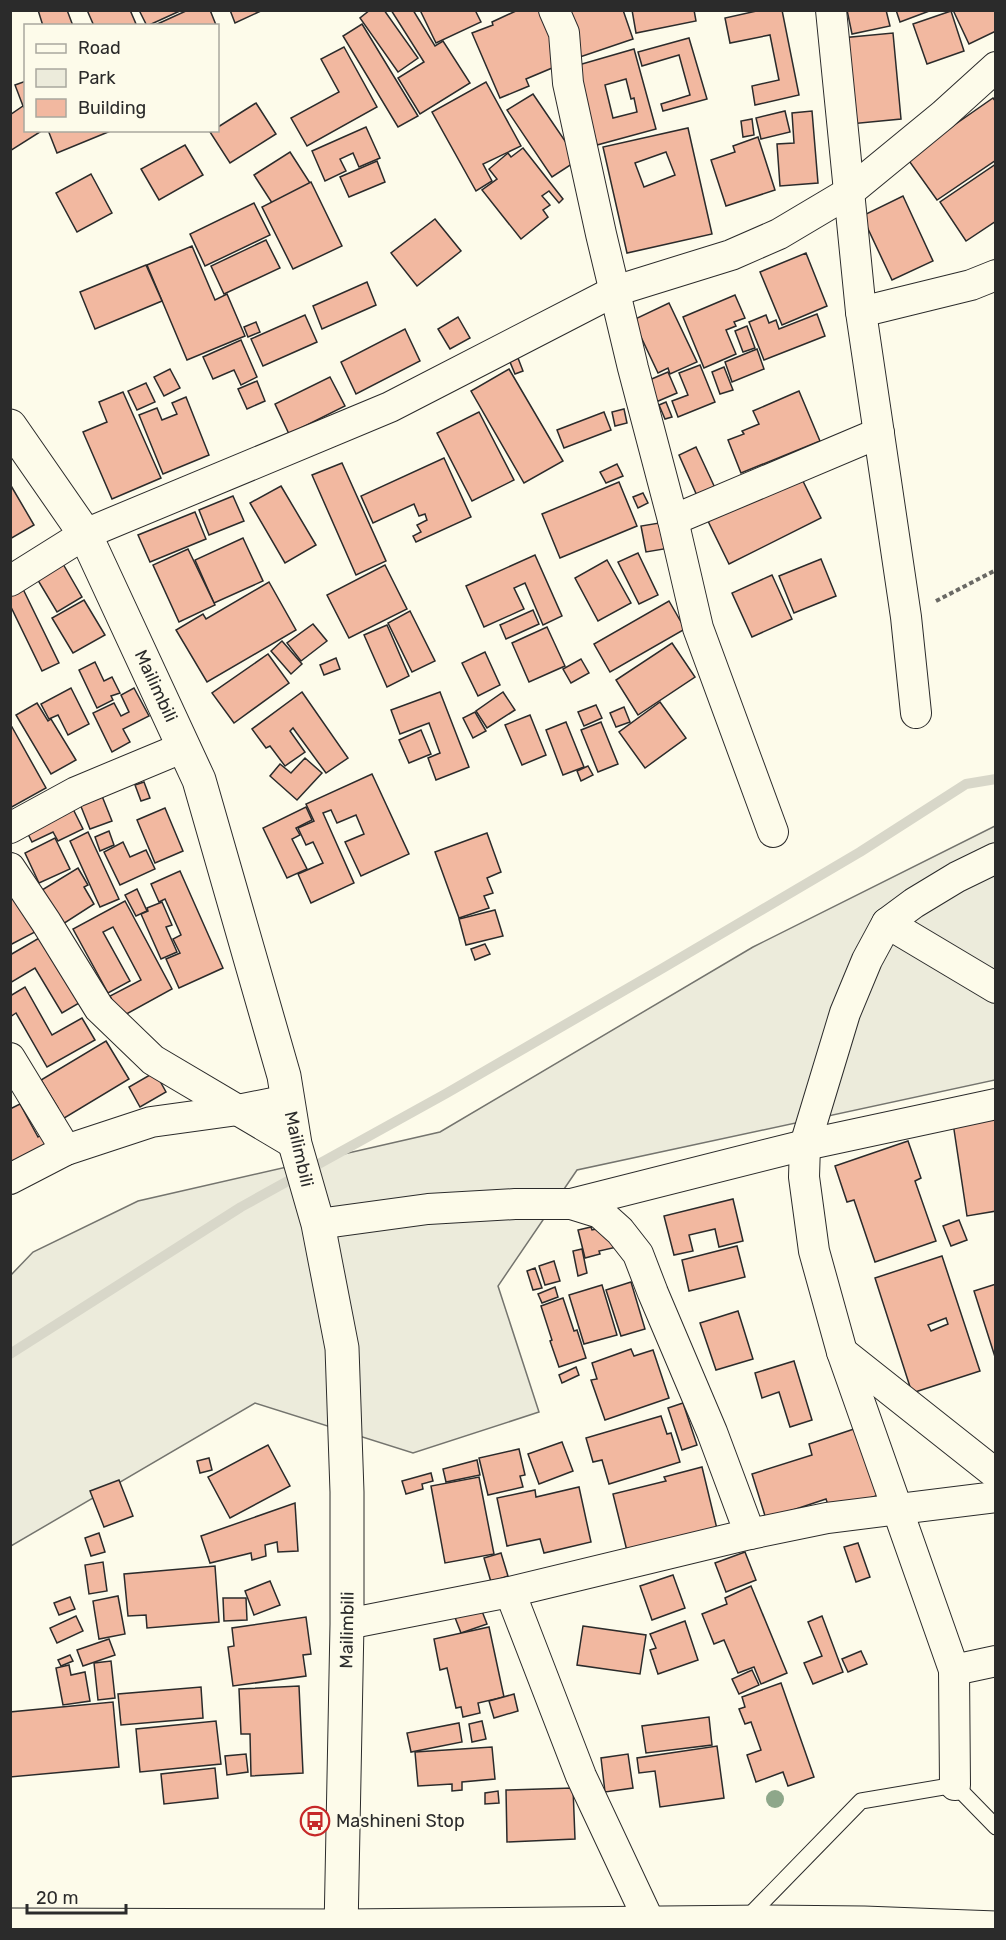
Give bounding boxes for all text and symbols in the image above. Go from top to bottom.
legend [24,24,219,132]
text: Road [78,37,121,59]
text: Park [78,67,116,89]
text: Building [78,97,146,119]
street label: Mailimbili [130,646,182,726]
street label: Mailimbili [280,1109,318,1189]
street label: Mailimbili [335,1591,359,1669]
bus stop icon: Mashineni Stop [299,1805,331,1837]
place label: Mashineni Stop [336,1810,465,1832]
scale bar [27,1877,126,1915]
text: 20 m [36,1887,78,1909]

